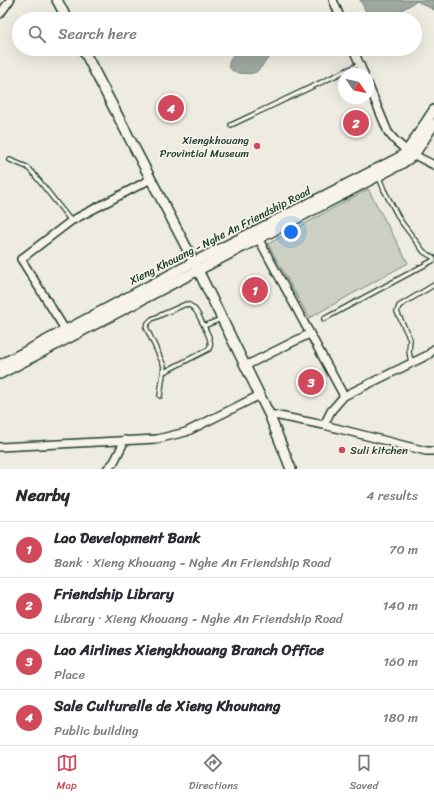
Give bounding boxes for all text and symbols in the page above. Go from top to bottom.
search box [12,12,422,56]
text: Search here [58,21,137,47]
icon: search [26,23,48,45]
north arrow [338,68,374,104]
pin: 4 [158,93,184,123]
pin: 2 [343,108,369,138]
place label: Xiengkhouang Provintial Museum [160,131,250,163]
marker: Xiengkhouang Provintial Museum [252,141,262,151]
street label: Xieng Khouang - Nghe An Friendship Road [125,181,315,291]
your location [281,222,301,242]
pin: 1 [242,275,268,305]
pin: 3 [298,367,324,397]
place label: Suli kitchen [350,441,408,460]
marker: Suli kitchen [337,445,347,455]
text: Nearby [16,480,70,510]
text: 4 results [366,484,418,507]
text: Lao Development Bank [54,525,201,551]
text: 1 [26,538,32,561]
text: 70 m [389,538,418,561]
text: Bank · Xieng Khouang - Nghe An Friendship Road [54,551,331,574]
text: Friendship Library [54,581,174,607]
text: 2 [25,594,33,617]
text: 140 m [383,594,418,617]
text: Library · Xieng Khouang - Nghe An Friendship Road [54,607,343,630]
text: Lao Airlines Xiengkhouang Branch Office [54,637,324,663]
text: 3 [25,650,33,673]
text: 160 m [383,650,418,673]
text: Place [54,663,85,686]
text: Sale Culturelle de Xieng Khounang [54,693,280,719]
text: 4 [25,706,33,729]
text: 180 m [383,706,418,729]
text: Public building [54,719,139,742]
tab: Map [56,752,78,795]
tab: Directions [189,752,238,795]
tab: Saved [349,752,378,795]

